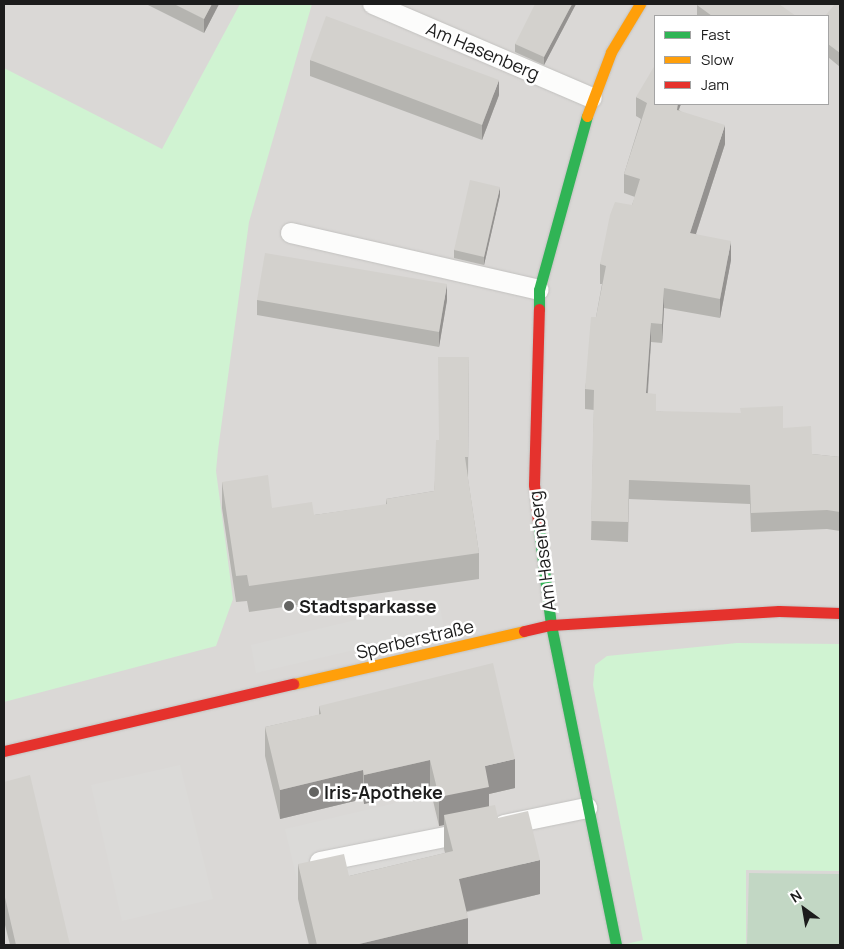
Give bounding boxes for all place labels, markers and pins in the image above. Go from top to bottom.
place label: Stadtsparkasse [299,595,437,617]
marker: Stadtsparkasse [283,600,295,612]
place label: Iris-Apotheke [324,781,443,803]
marker: Iris-Apotheke [308,786,320,798]

